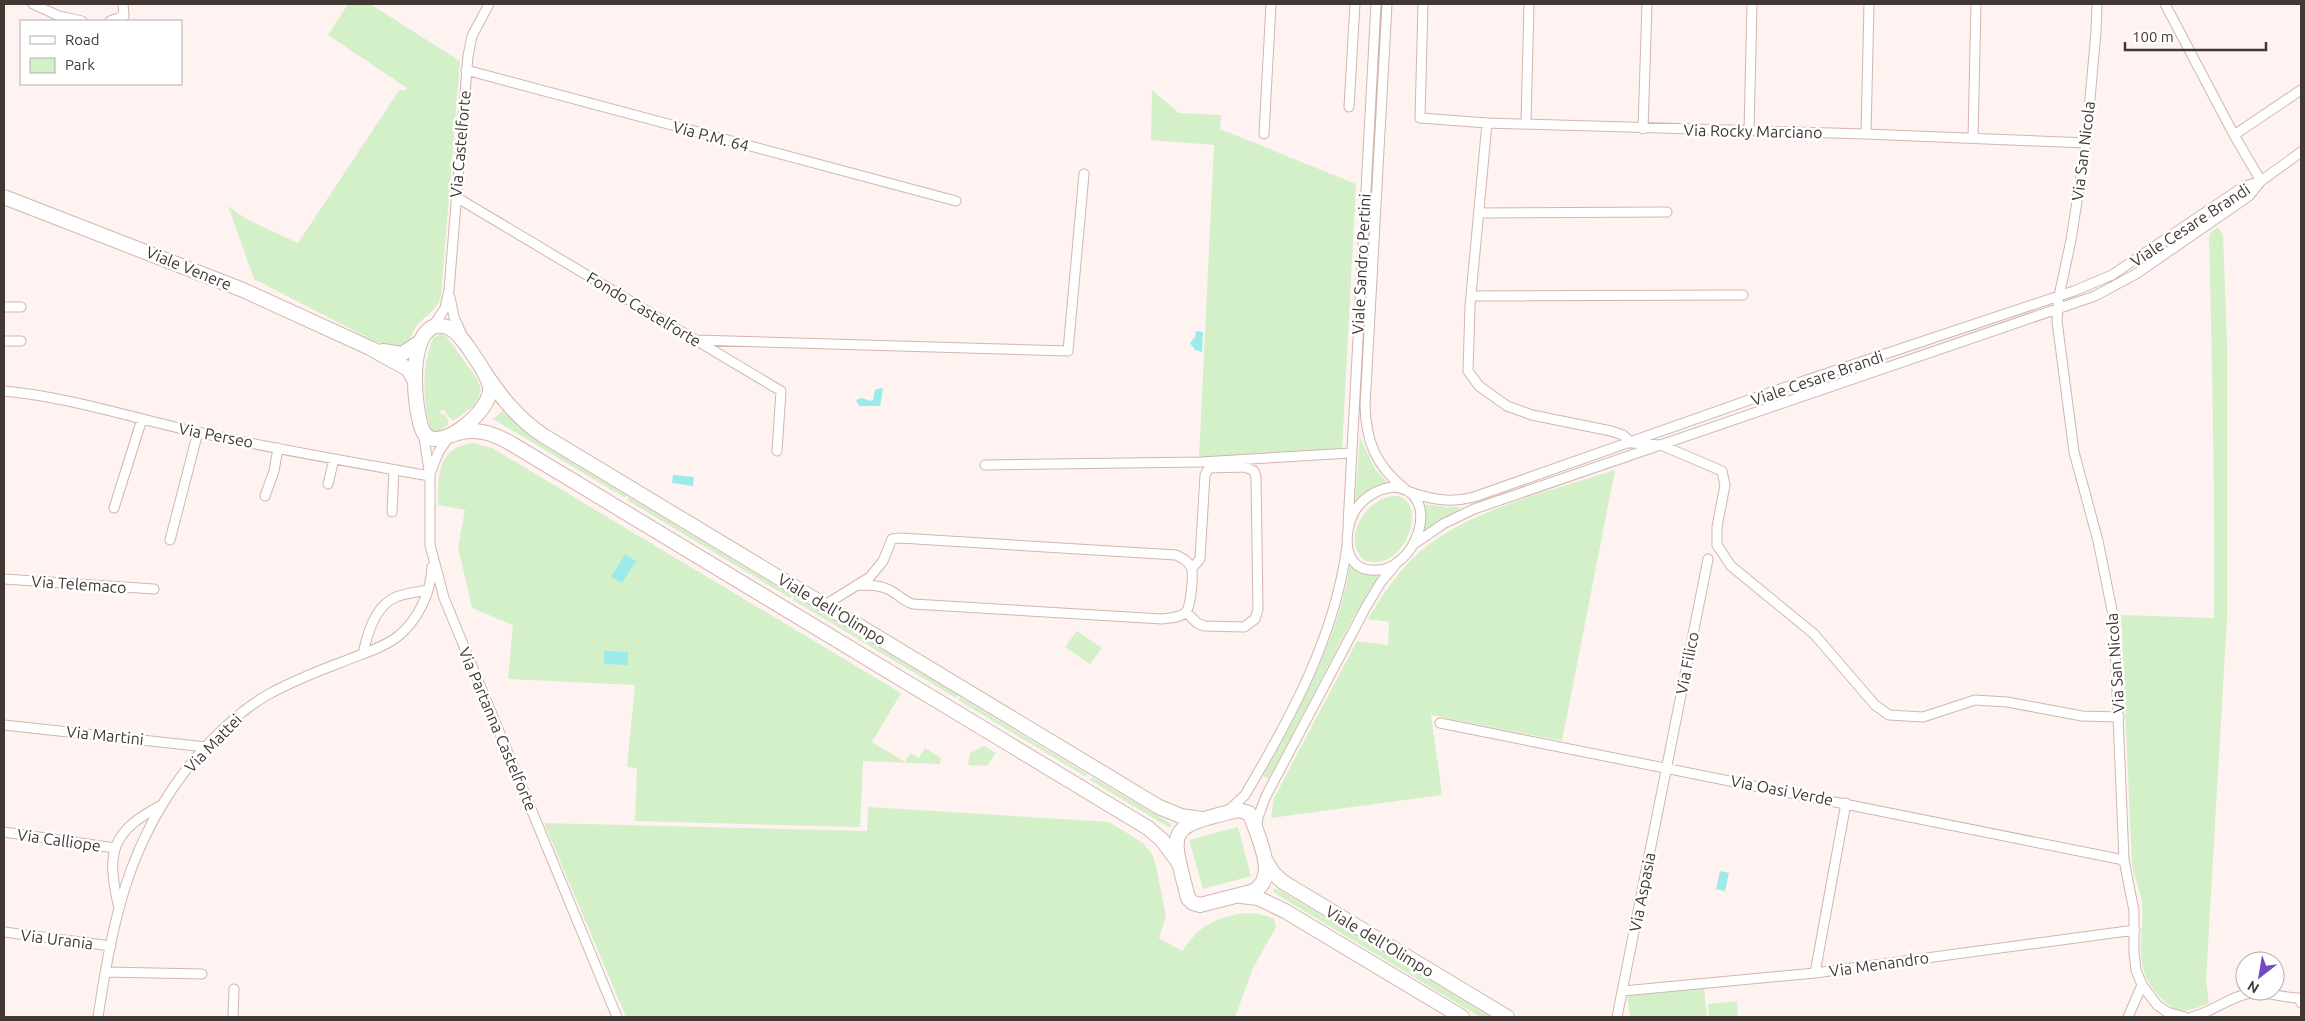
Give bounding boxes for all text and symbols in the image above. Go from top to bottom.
legend [20,20,182,85]
scale bar [2125,20,2266,52]
text: 100 m [2132,28,2174,45]
text: Road [65,31,100,48]
text: Park [65,56,95,73]
street label: Via Castelforte [446,90,474,198]
street label: Via San Nicola [2068,100,2098,202]
street label: Via P.M. 64 [671,117,751,155]
street label: Via Rocky Marciano [1683,121,1823,141]
street label: Viale Cesare Brandi [2127,180,2253,270]
street label: Viale Sandro Pertini [1348,193,1374,335]
street label: Viale Venere [144,243,234,293]
street label: Fondo Castelforte [584,268,704,350]
street label: Viale Cesare Brandi [1749,347,1885,409]
street label: Via Perseo [177,419,255,451]
street label: Viale dell'Olimpo [775,570,889,648]
street label: Via Telemaco [31,572,127,596]
street label: Via San Nicola [2103,612,2127,714]
street label: Via Filico [1672,630,1702,696]
street label: Via Partanna Castelforte [455,645,541,813]
street label: Via Mattei [181,710,245,776]
street label: Via Martini [65,722,145,748]
street label: Via Oasi Verde [1729,771,1835,809]
street label: Via Calliope [16,825,102,855]
street label: Via Aspasia [1625,851,1659,933]
street label: Viale dell'Olimpo [1323,902,1437,980]
street label: Via Urania [20,926,94,952]
street label: Via Menandro [1828,948,1930,980]
north arrow [2235,951,2285,1001]
text: N [2245,978,2262,997]

